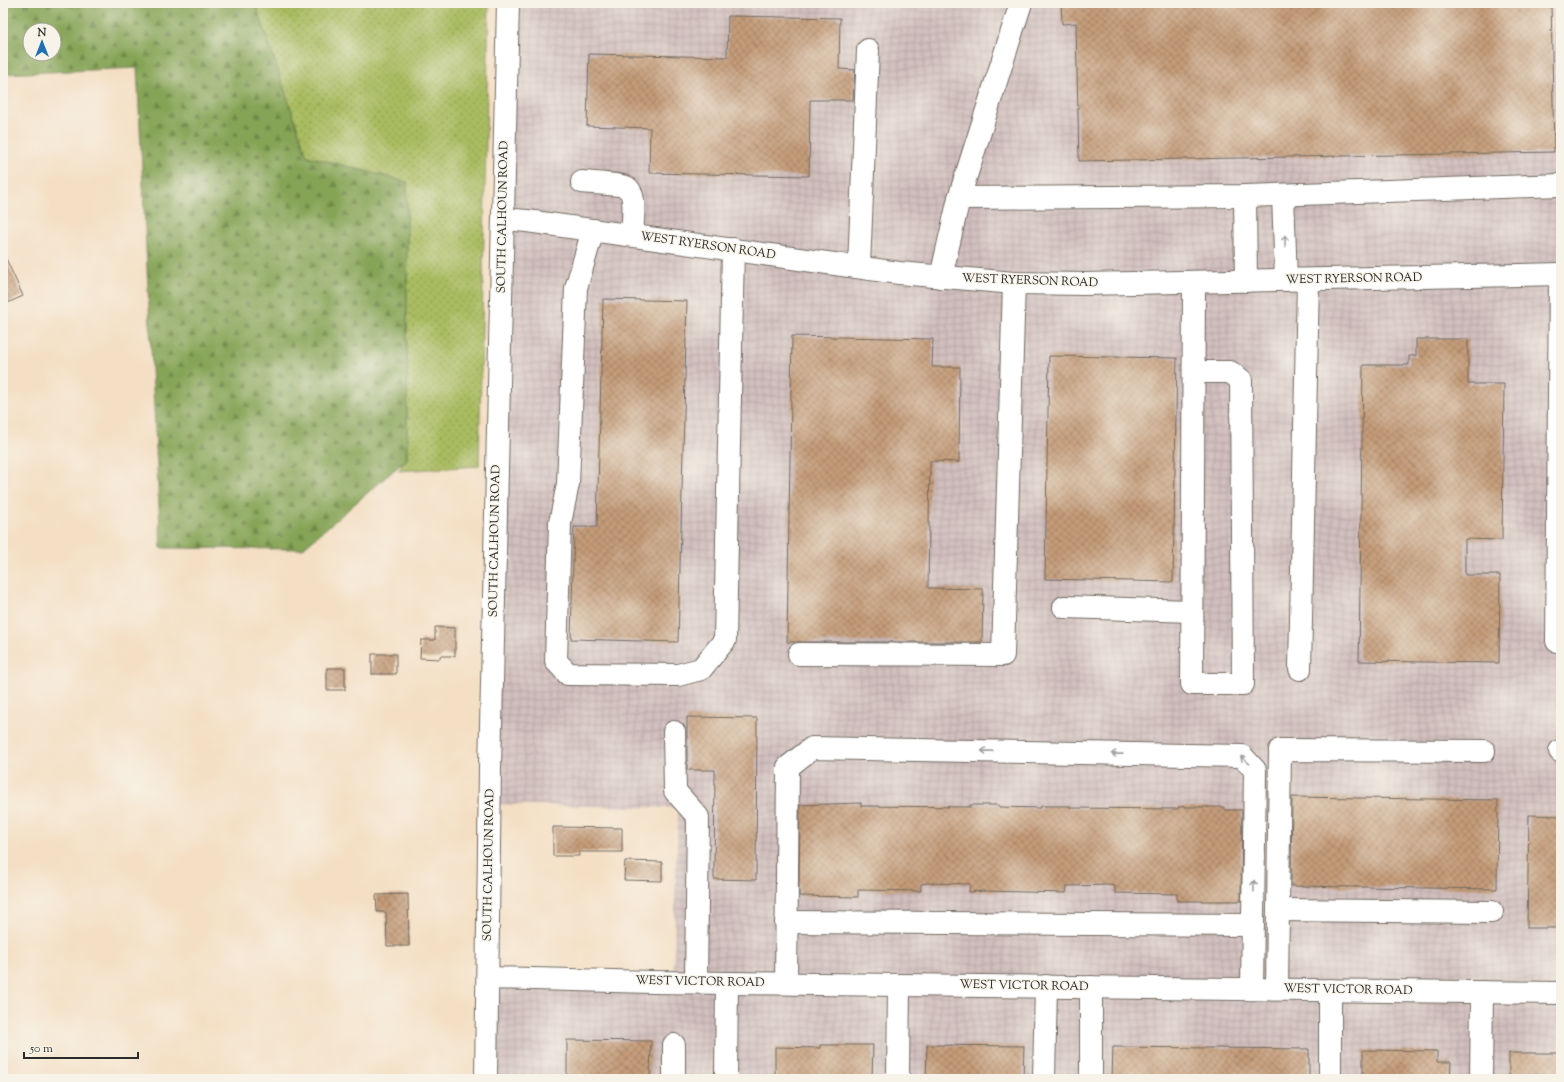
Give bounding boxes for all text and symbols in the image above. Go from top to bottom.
north arrow [22,22,62,62]
text: N [37,25,47,41]
street label: SOUTH CALHOUN ROAD [493,141,513,293]
street label: WEST RYERSON ROAD [639,228,777,264]
one-way arrow [1281,235,1288,248]
street label: WEST RYERSON ROAD [1286,269,1422,289]
street label: WEST RYERSON ROAD [961,270,1099,292]
street label: SOUTH CALHOUN ROAD [485,465,505,617]
one-way arrow [981,748,994,755]
one-way arrow [1111,750,1124,758]
one-way arrow [1240,756,1250,765]
street label: SOUTH CALHOUN ROAD [479,789,499,941]
one-way arrow [1250,880,1257,893]
street label: WEST VICTOR ROAD [635,972,765,992]
street label: WEST VICTOR ROAD [959,976,1089,996]
street label: WEST VICTOR ROAD [1283,980,1413,1000]
scale bar [24,1034,138,1060]
text: 50 m [29,1040,53,1058]

